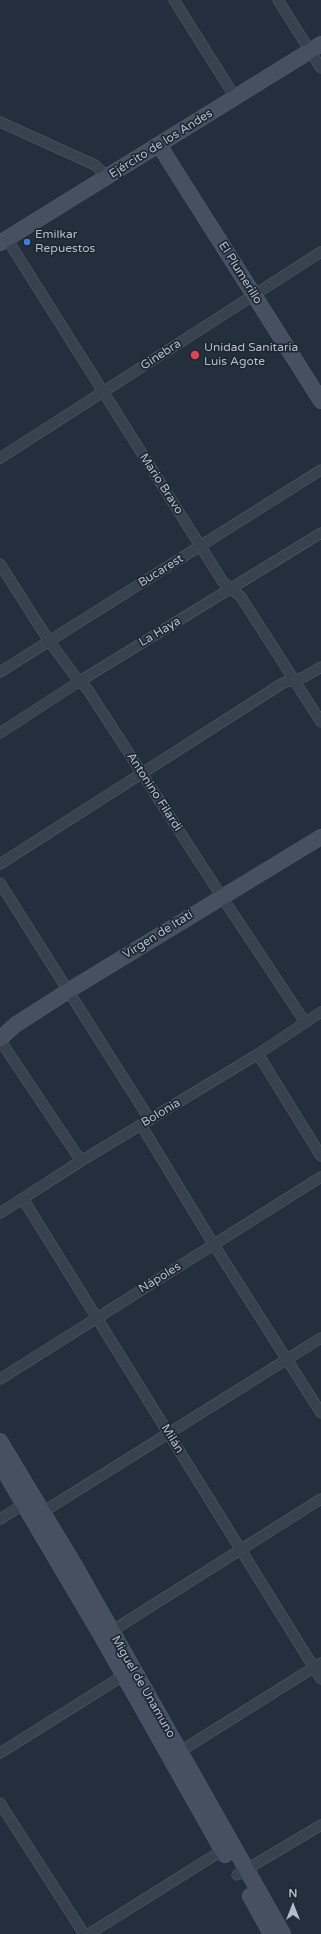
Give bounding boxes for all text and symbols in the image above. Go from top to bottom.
street label: Ejército de los Andes [107,106,215,182]
place label: Emilkar Repuestos [35,228,95,256]
marker: Emilkar Repuestos [22,237,32,247]
street label: El Plumerillo [215,239,265,307]
street label: Ginebra [138,337,184,373]
place label: Unidad Sanitaria Luis Agote [204,341,298,369]
marker: Unidad Sanitaria Luis Agote [189,349,201,361]
street label: Mario Bravo [136,451,186,517]
street label: Bucarest [136,552,186,590]
street label: La Haya [137,614,183,650]
street label: Antonino Filardi [123,750,185,834]
street label: Virgen de Itatí [120,908,196,962]
street label: Bolonia [139,1096,183,1130]
street label: Nápoles [136,1259,184,1297]
street label: Milán [158,1422,186,1456]
street label: Miguel de Unamuno [108,1633,178,1741]
north arrow [273,1886,313,1926]
text: N [289,1887,297,1900]

